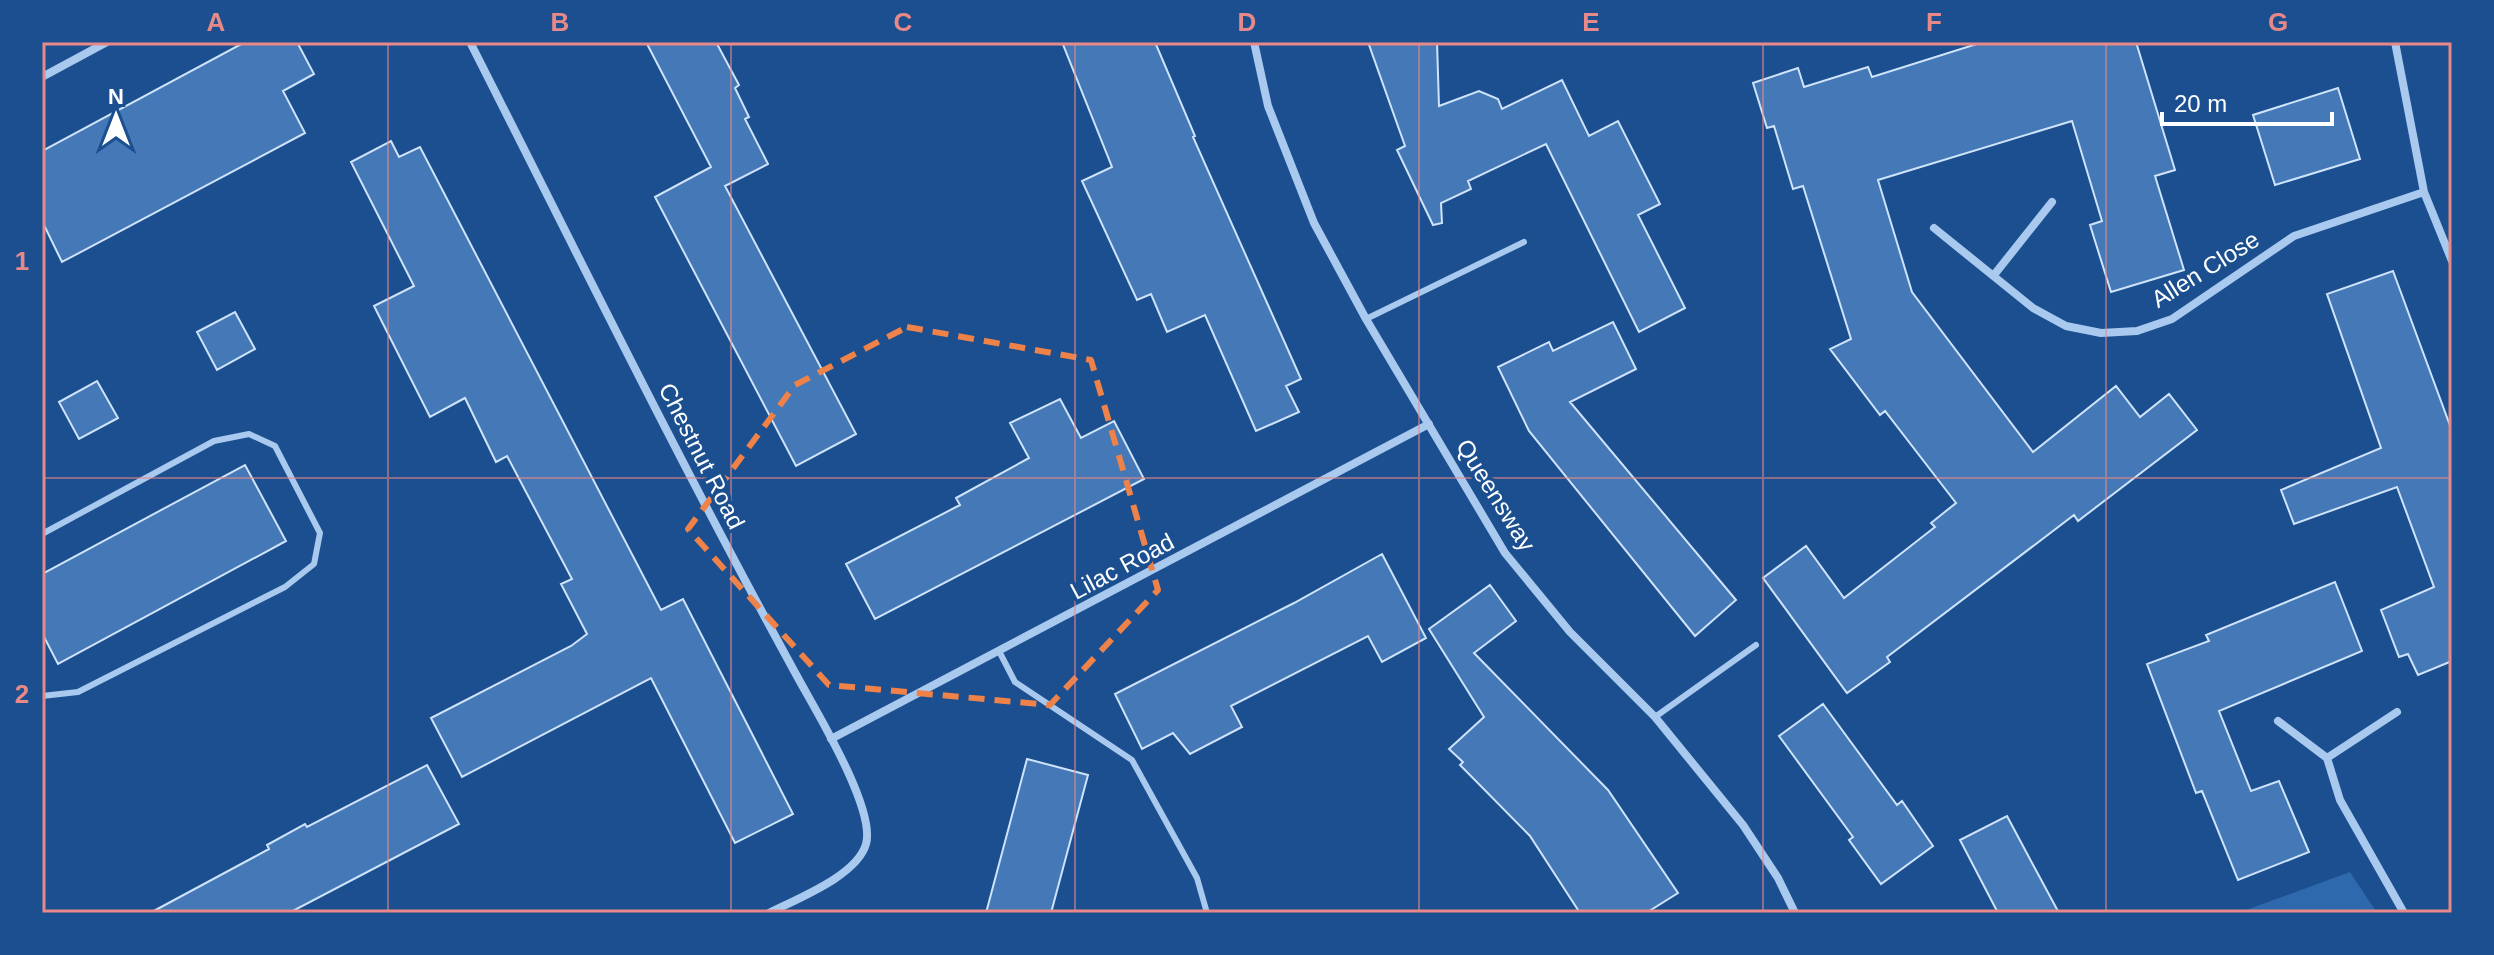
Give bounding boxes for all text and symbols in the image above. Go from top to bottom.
text: A [207,7,226,37]
text: B [551,7,569,37]
text: C [894,7,913,37]
text: D [1238,7,1256,37]
text: E [1582,7,1600,37]
text: F [1926,7,1942,37]
text: G [2268,7,2288,37]
north arrow [76,76,156,156]
scale bar [2162,76,2332,126]
text: N [108,84,124,109]
text: 20 m [2174,90,2227,117]
street label: Allen Close [2146,225,2264,313]
text: 1 [15,246,29,276]
street label: Chestnut Road [654,379,750,533]
street label: Queensway [1451,434,1541,556]
street label: Lilac Road [1066,527,1178,605]
text: 2 [15,679,29,709]

